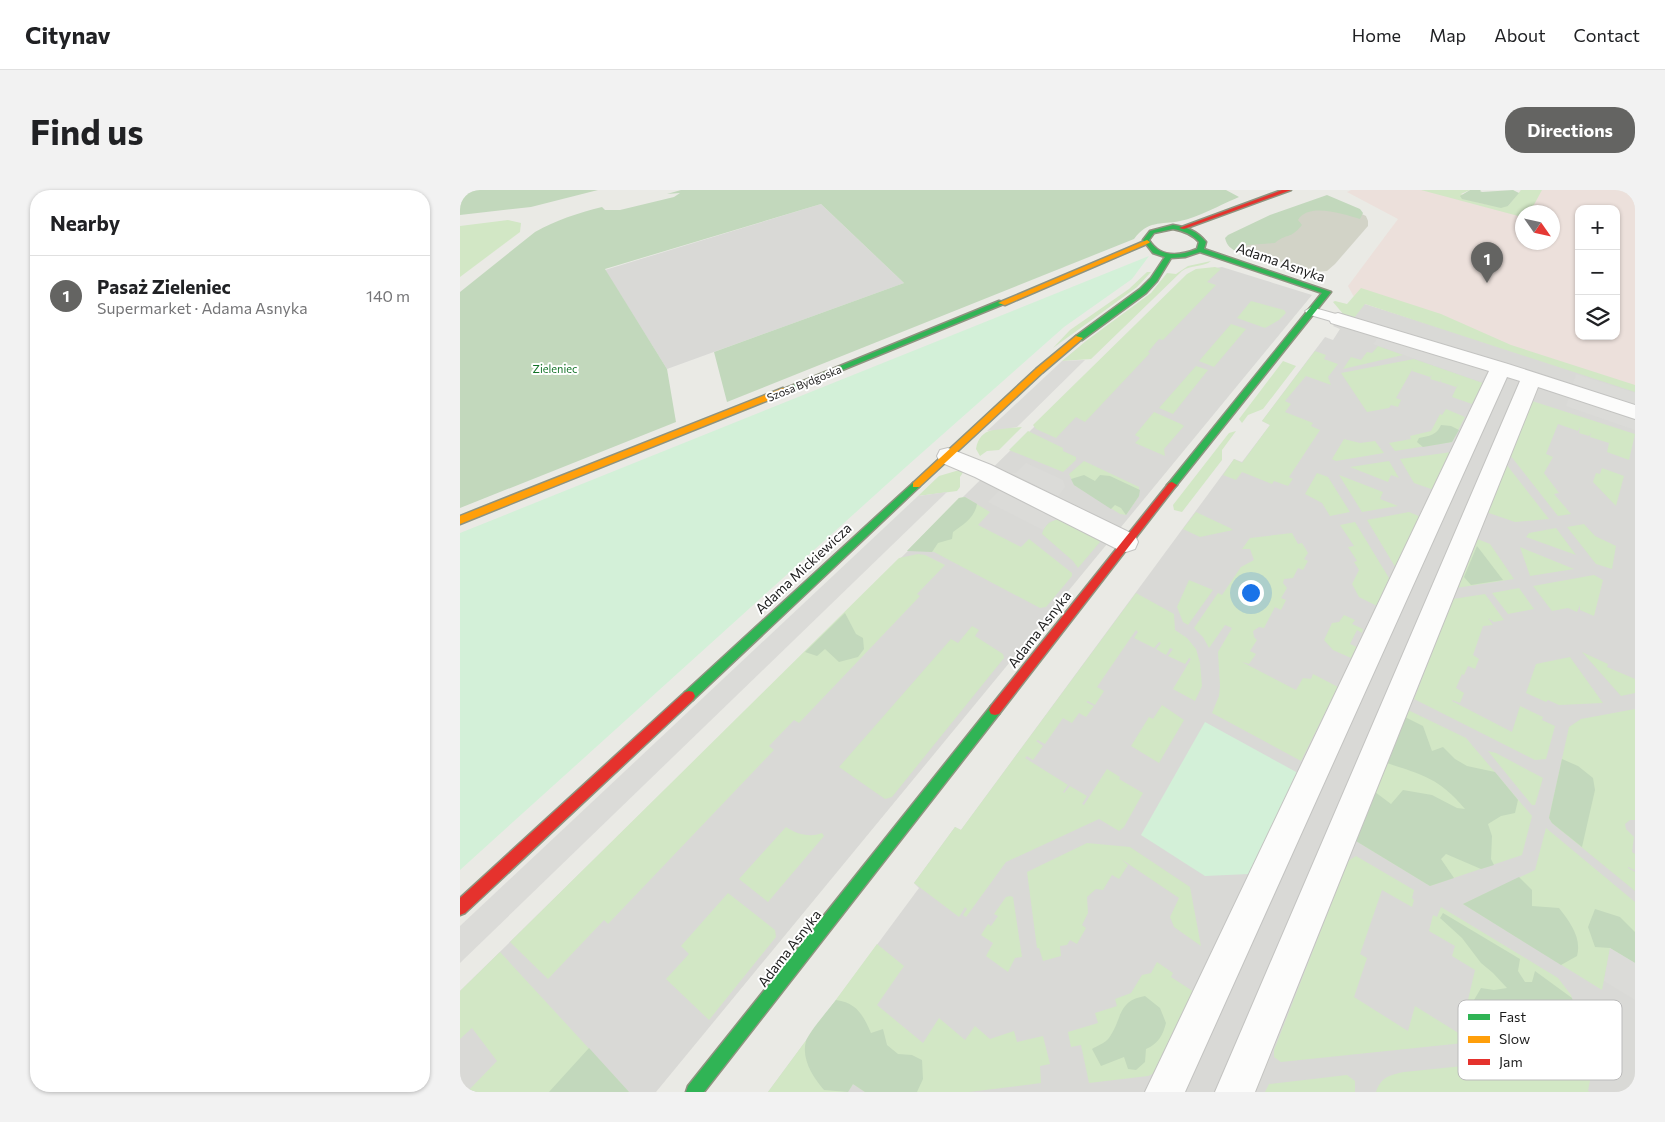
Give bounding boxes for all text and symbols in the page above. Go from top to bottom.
text: Citynav [25,20,111,49]
text: Home [1352,24,1401,46]
text: Map [1429,24,1466,46]
text: About [1494,24,1546,46]
text: Contact [1574,24,1640,46]
button: Directions [1505,107,1635,153]
text: Find us [30,109,144,152]
north arrow [1515,205,1560,250]
map controls [1575,205,1620,340]
button: + [1575,205,1620,250]
text: Nearby [50,210,120,235]
street label: Adama Asnyka [1234,239,1328,285]
pin: 1 [1471,242,1503,283]
button: − [1575,250,1620,295]
text: Pasaż Zieleniec [97,275,231,298]
text: 1 [62,286,70,305]
text: 140 m [366,286,410,305]
button: layers [1575,295,1620,340]
text: Supermarket · Adama Asnyka [97,298,308,317]
park label: Zieleniec [533,362,578,375]
street label: Szosa Bydgoska [765,362,843,404]
street label: Adama Mickiewicza [751,519,855,617]
your location [1238,580,1264,606]
street label: Adama Asnyka [1004,587,1074,671]
street label: Adama Asnyka [754,906,824,990]
legend [1458,1000,1622,1080]
text: Fast [1499,1008,1526,1025]
text: Slow [1499,1030,1530,1047]
text: Jam [1499,1053,1523,1070]

